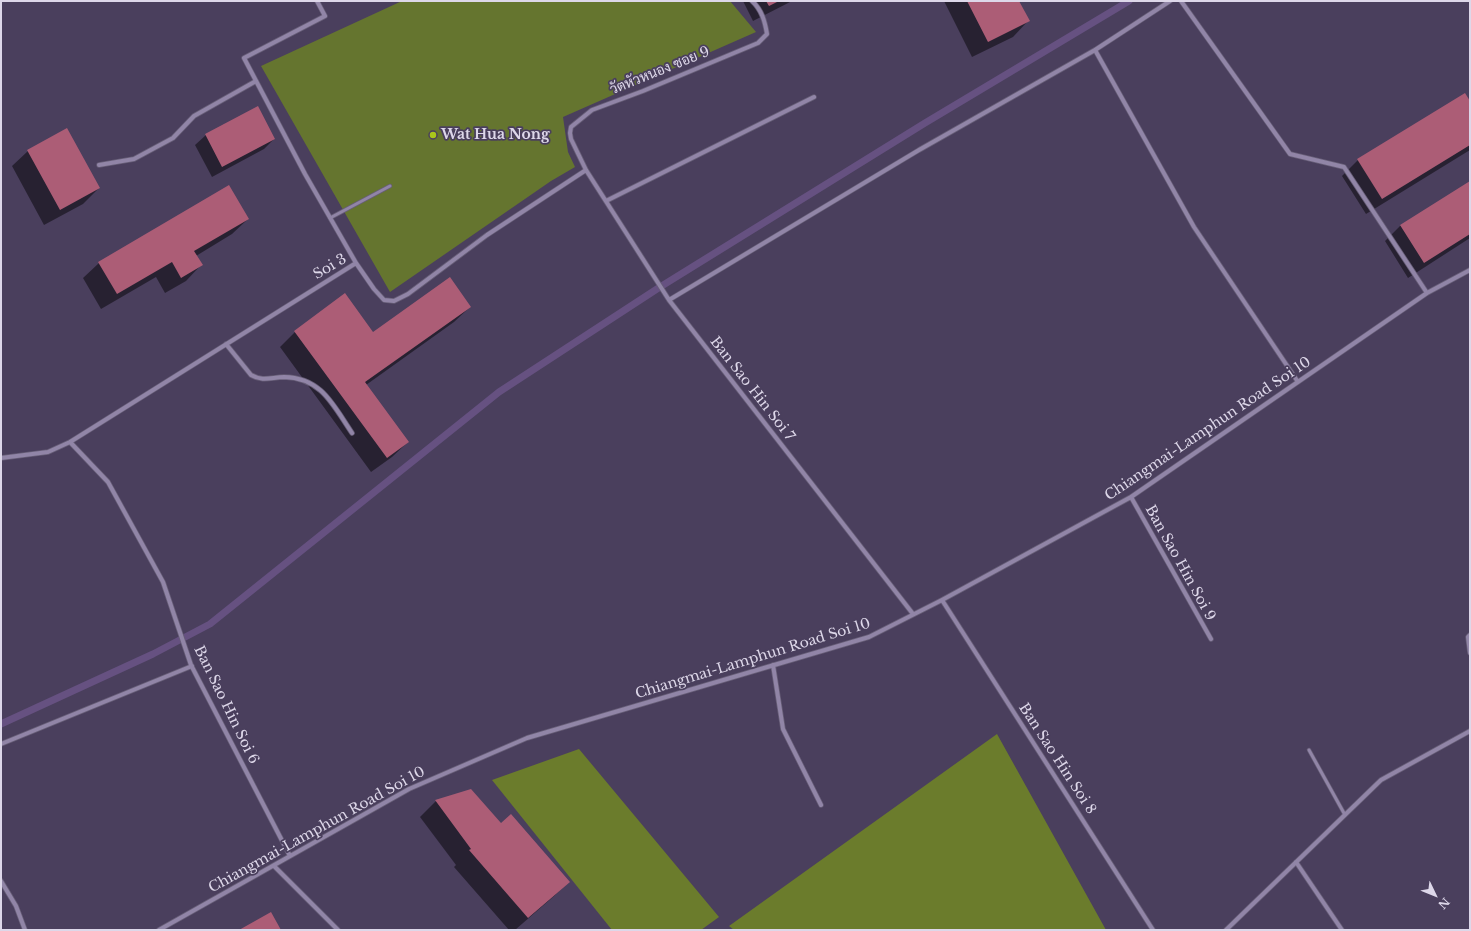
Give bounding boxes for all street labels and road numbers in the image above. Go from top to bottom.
street label: วัตหัวหนอง ซอย 9 [608,43,712,99]
street label: Soi 3 [310,251,350,283]
street label: Ban Sao Hin Soi 7 [706,334,798,444]
street label: Chiangmai-Lamphun Road Soi 10 [1102,354,1314,504]
street label: Ban Sao Hin Soi 9 [1141,502,1219,624]
street label: Chiangmai-Lamphun Road Soi 10 [633,615,873,703]
street label: Ban Sao Hin Soi 6 [190,643,262,767]
street label: Ban Sao Hin Soi 8 [1015,700,1099,818]
street label: Chiangmai-Lamphun Road Soi 10 [206,763,428,897]

